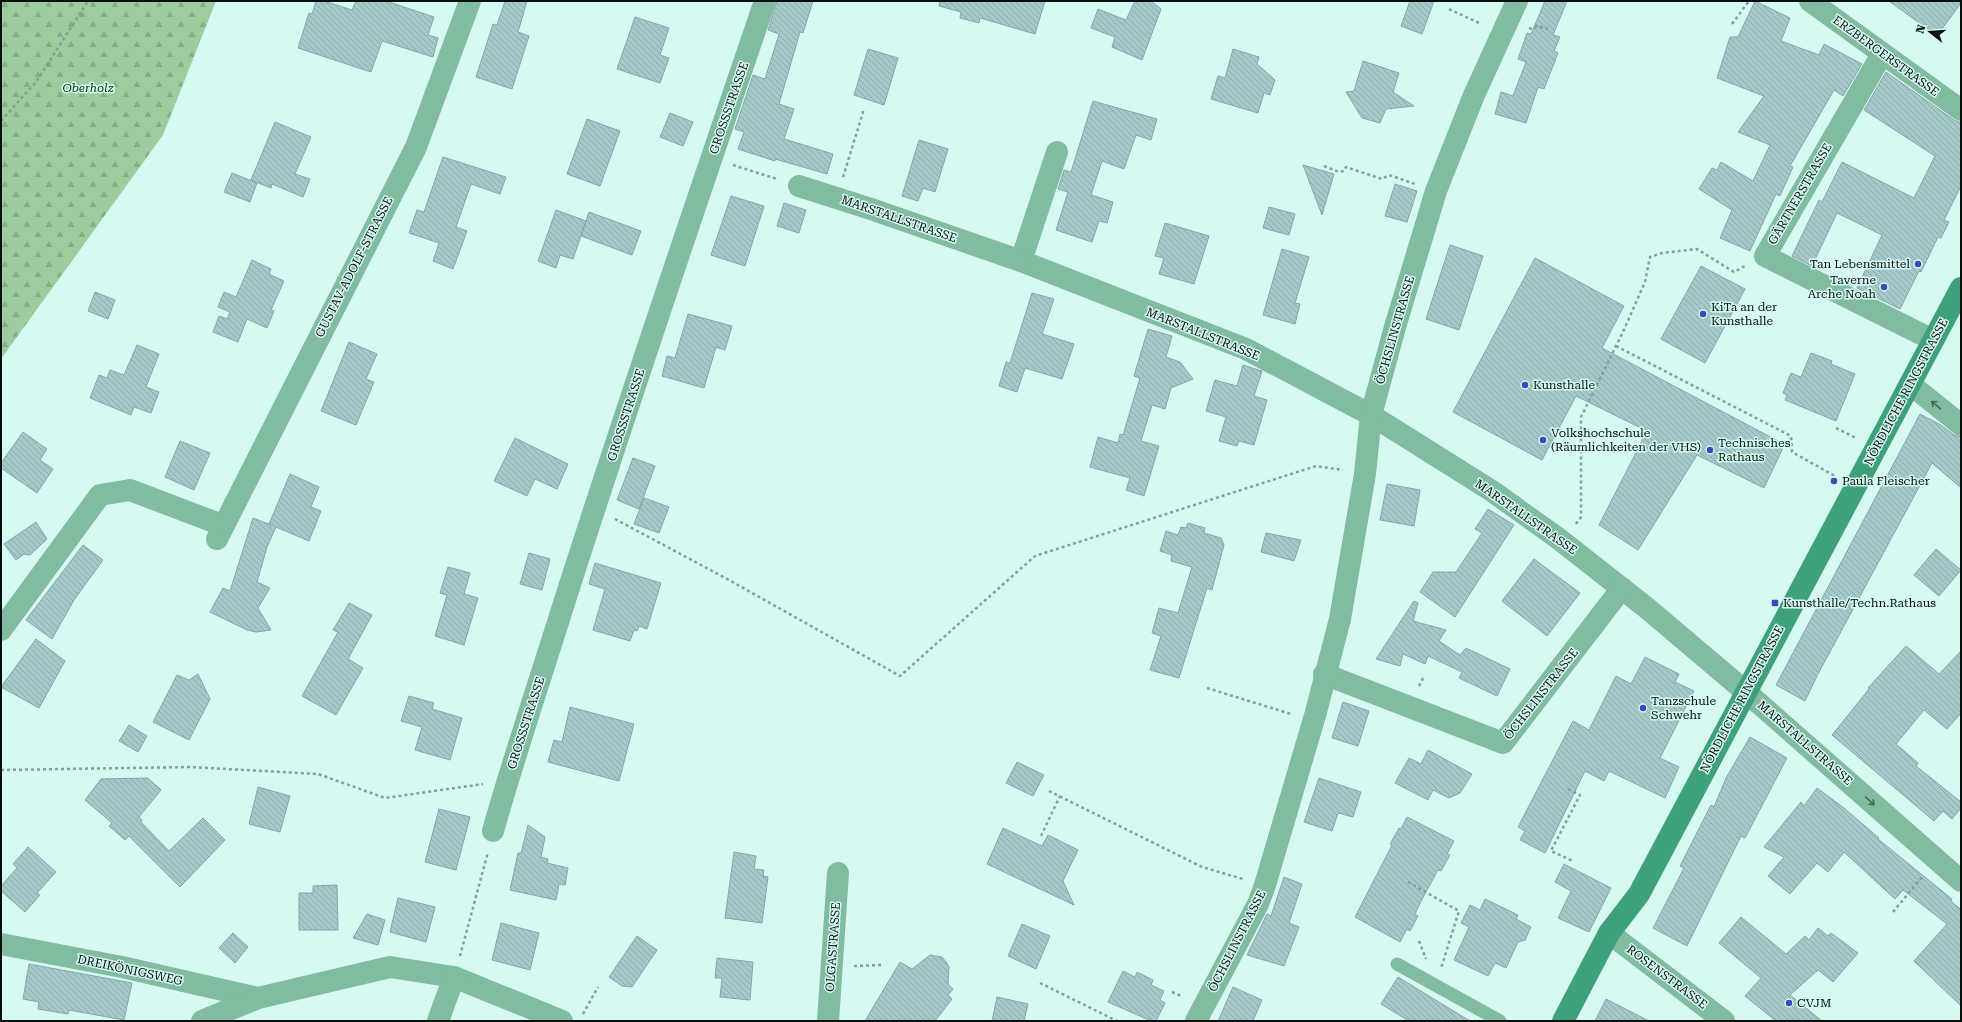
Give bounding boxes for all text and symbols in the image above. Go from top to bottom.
north arrow [1910,12,1950,52]
street label: ERZBERGERSTRASSE [1830,13,1942,99]
text: N [1913,23,1929,35]
street label: GROSSSTRASSE [707,60,751,156]
park label: Oberholz [62,81,114,95]
street label: GÄRTNERSTRASSE [1765,141,1835,247]
street label: MARSTALLSTRASSE [839,193,959,245]
street label: GUSTAV-ADOLF-STRASSE [312,194,396,340]
place label: Tan Lebensmittel [1810,257,1910,271]
marker: Tan Lebensmittel [1913,259,1923,269]
place label: Taverne Arche Noah [1808,273,1876,301]
street label: ÖCHSLINSTRASSE [1373,274,1417,386]
marker: Taverne Arche Noah [1879,282,1889,292]
place label: KiTa an der Kunsthalle [1711,300,1777,328]
street label: MARSTALLSTRASSE [1144,305,1262,363]
marker: KiTa an der Kunsthalle [1698,309,1708,319]
street label: NÖRDLICHE RINGSTRASSE [1861,316,1951,468]
street label: GROSSSTRASSE [604,367,648,463]
place label: Kunsthalle [1533,378,1595,392]
marker: Kunsthalle [1520,380,1530,390]
one-way arrow [1930,400,1941,409]
place label: Volkshochschule (Räumlichkeiten der VHS) [1551,426,1701,454]
marker: Volkshochschule (Räumlichkeiten der VHS) [1538,435,1548,445]
place label: Technisches Rathaus [1718,436,1791,464]
marker: Technisches Rathaus [1705,445,1715,455]
place label: Paula Fleischer [1842,474,1930,488]
marker: Paula Fleischer [1829,476,1839,486]
street label: MARSTALLSTRASSE [1472,477,1580,557]
place label: Kunsthalle/Techn.Rathaus [1783,596,1936,610]
marker: Kunsthalle/Techn.Rathaus [1770,598,1780,608]
street label: NÖRDLICHE RINGSTRASSE [1697,623,1787,775]
street label: ÖCHSLINSTRASSE [1501,646,1581,742]
street label: GROSSSTRASSE [504,675,548,771]
place label: Tanzschule Schwehr [1651,694,1716,722]
street label: MARSTALLSTRASSE [1755,698,1855,788]
marker: Tanzschule Schwehr [1638,703,1648,713]
one-way arrow [1865,796,1875,805]
street label: ÖCHSLINSTRASSE [1205,888,1269,994]
street label: OLGASTRASSE [823,902,843,992]
street label: ROSENSTRASSE [1624,942,1710,1012]
street label: DREIKÖNIGSWEG [76,952,185,988]
place label: CVJM [1797,996,1831,1010]
marker: CVJM [1784,998,1794,1008]

